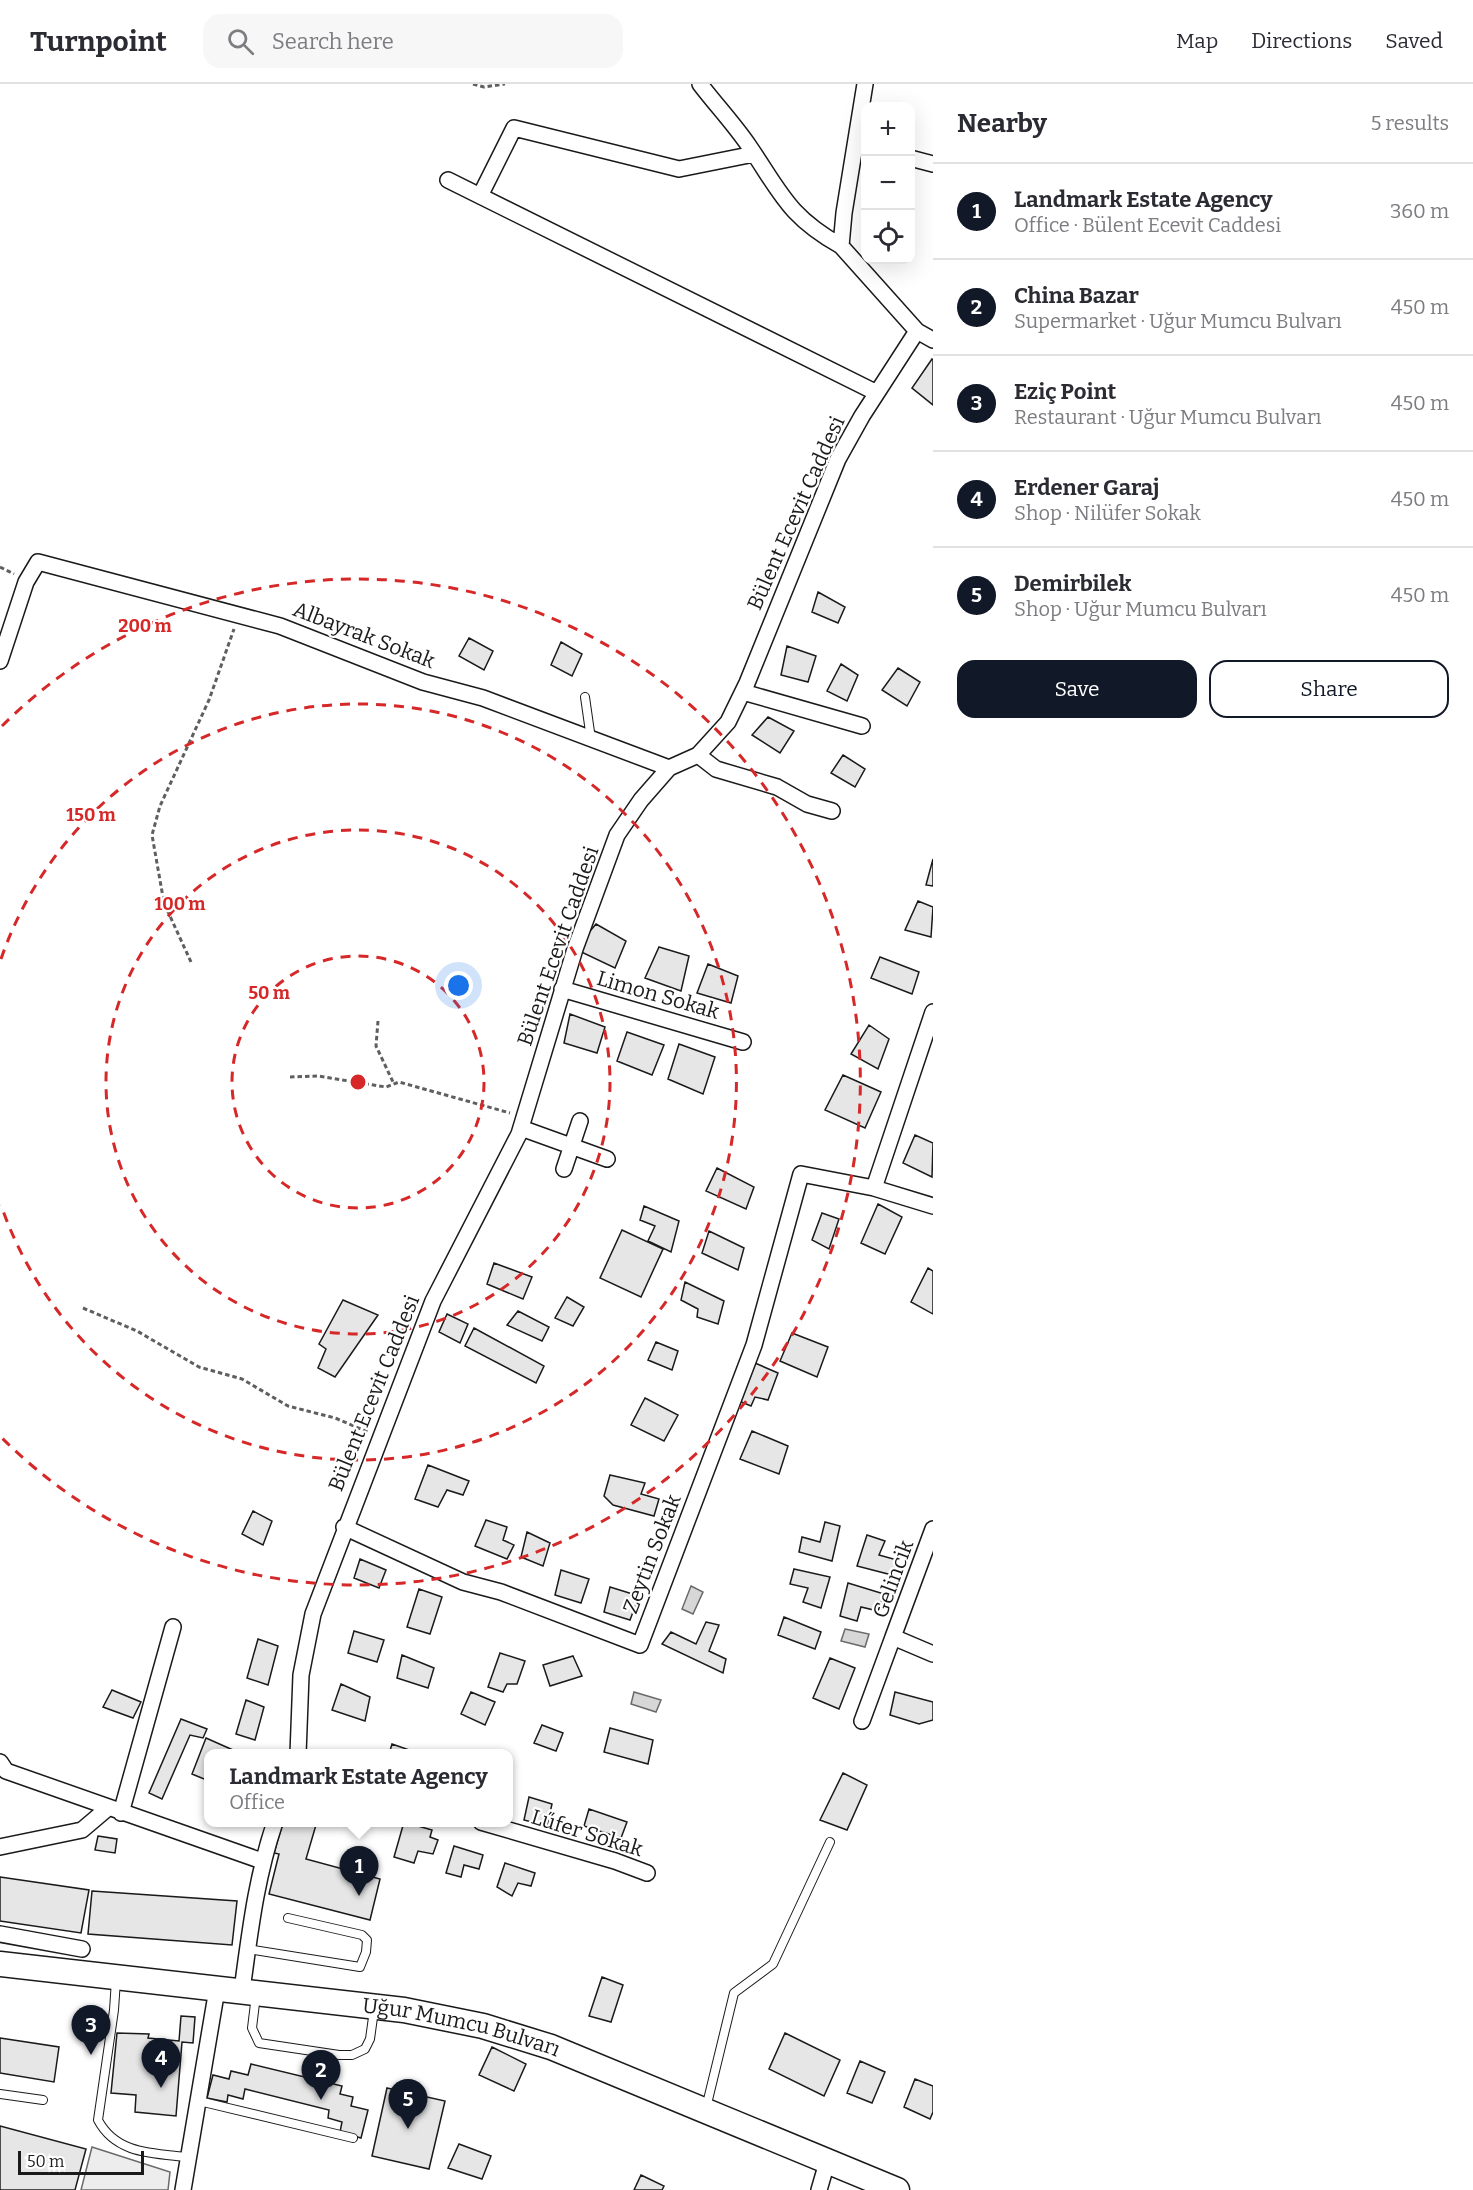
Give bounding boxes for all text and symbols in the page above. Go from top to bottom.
search box [203,14,623,68]
text: Turnpoint [30,25,167,58]
icon: search [224,25,257,58]
text: Search here [272,28,394,55]
text: Map [1176,28,1218,54]
text: Directions [1251,28,1352,54]
text: Saved [1385,28,1443,54]
map controls [861,102,915,264]
button: + [861,102,915,156]
text: Nearby [957,108,1047,139]
text: 5 results [1371,111,1449,135]
button: − [861,156,915,210]
text: Landmark Estate Agency [1014,186,1273,213]
text: 1 [972,199,981,223]
text: 360 m [1390,199,1449,223]
button: locate [861,210,915,264]
text: Office · Bülent Ecevit Caddesi [1014,213,1281,237]
text: China Bazar [1014,282,1139,309]
text: 2 [971,295,982,319]
text: 450 m [1391,295,1449,319]
text: Supermarket · Uğur Mumcu Bulvarı [1014,309,1342,333]
text: Eziç Point [1014,378,1116,405]
text: 3 [971,391,982,415]
text: 450 m [1391,391,1449,415]
text: Restaurant · Uğur Mumcu Bulvarı [1014,405,1321,429]
street label: Bülent Ecevit Caddesi [742,412,850,614]
text: Erdener Garaj [1014,474,1159,501]
text: 4 [970,487,983,511]
text: 450 m [1391,487,1449,511]
text: Shop · Nilüfer Sokak [1014,501,1201,525]
text: Demirbilek [1014,570,1132,597]
text: 5 [971,583,982,607]
text: 450 m [1391,583,1449,607]
street label: Albayrak Sokak [289,596,439,674]
text: Shop · Uğur Mumcu Bulvarı [1014,597,1267,621]
text: 200 m [118,615,172,637]
button: Save [957,660,1197,718]
button: Share [1209,660,1449,718]
text: 150 m [66,804,116,826]
street label: Bülent Ecevit Caddesi [512,843,604,1049]
text: 100 m [154,893,206,915]
street label: Limon Sokak [594,965,722,1025]
your location [444,971,473,1000]
text: 50 m [248,982,290,1004]
centre of rings [348,1072,368,1092]
street label: Bülent Ecevit Caddesi [323,1291,425,1495]
street label: Zeytin Sokak [617,1491,687,1617]
street label: Gelincik [867,1536,919,1622]
popup [204,1749,513,1827]
text: Landmark Estate Agency [229,1763,488,1790]
text: Office [229,1790,285,1814]
street label: Lűfer Sokak [528,1804,646,1862]
pin: 1 [340,1846,378,1896]
street label: Uğur Mumcu Bulvarı [361,1992,564,2062]
pin: 3 [72,2006,110,2055]
pin: 4 [142,2038,180,2088]
pin: 2 [302,2050,340,2100]
pin: 5 [388,2080,428,2129]
scale bar [18,2148,144,2176]
text: 50 m [27,2152,64,2171]

